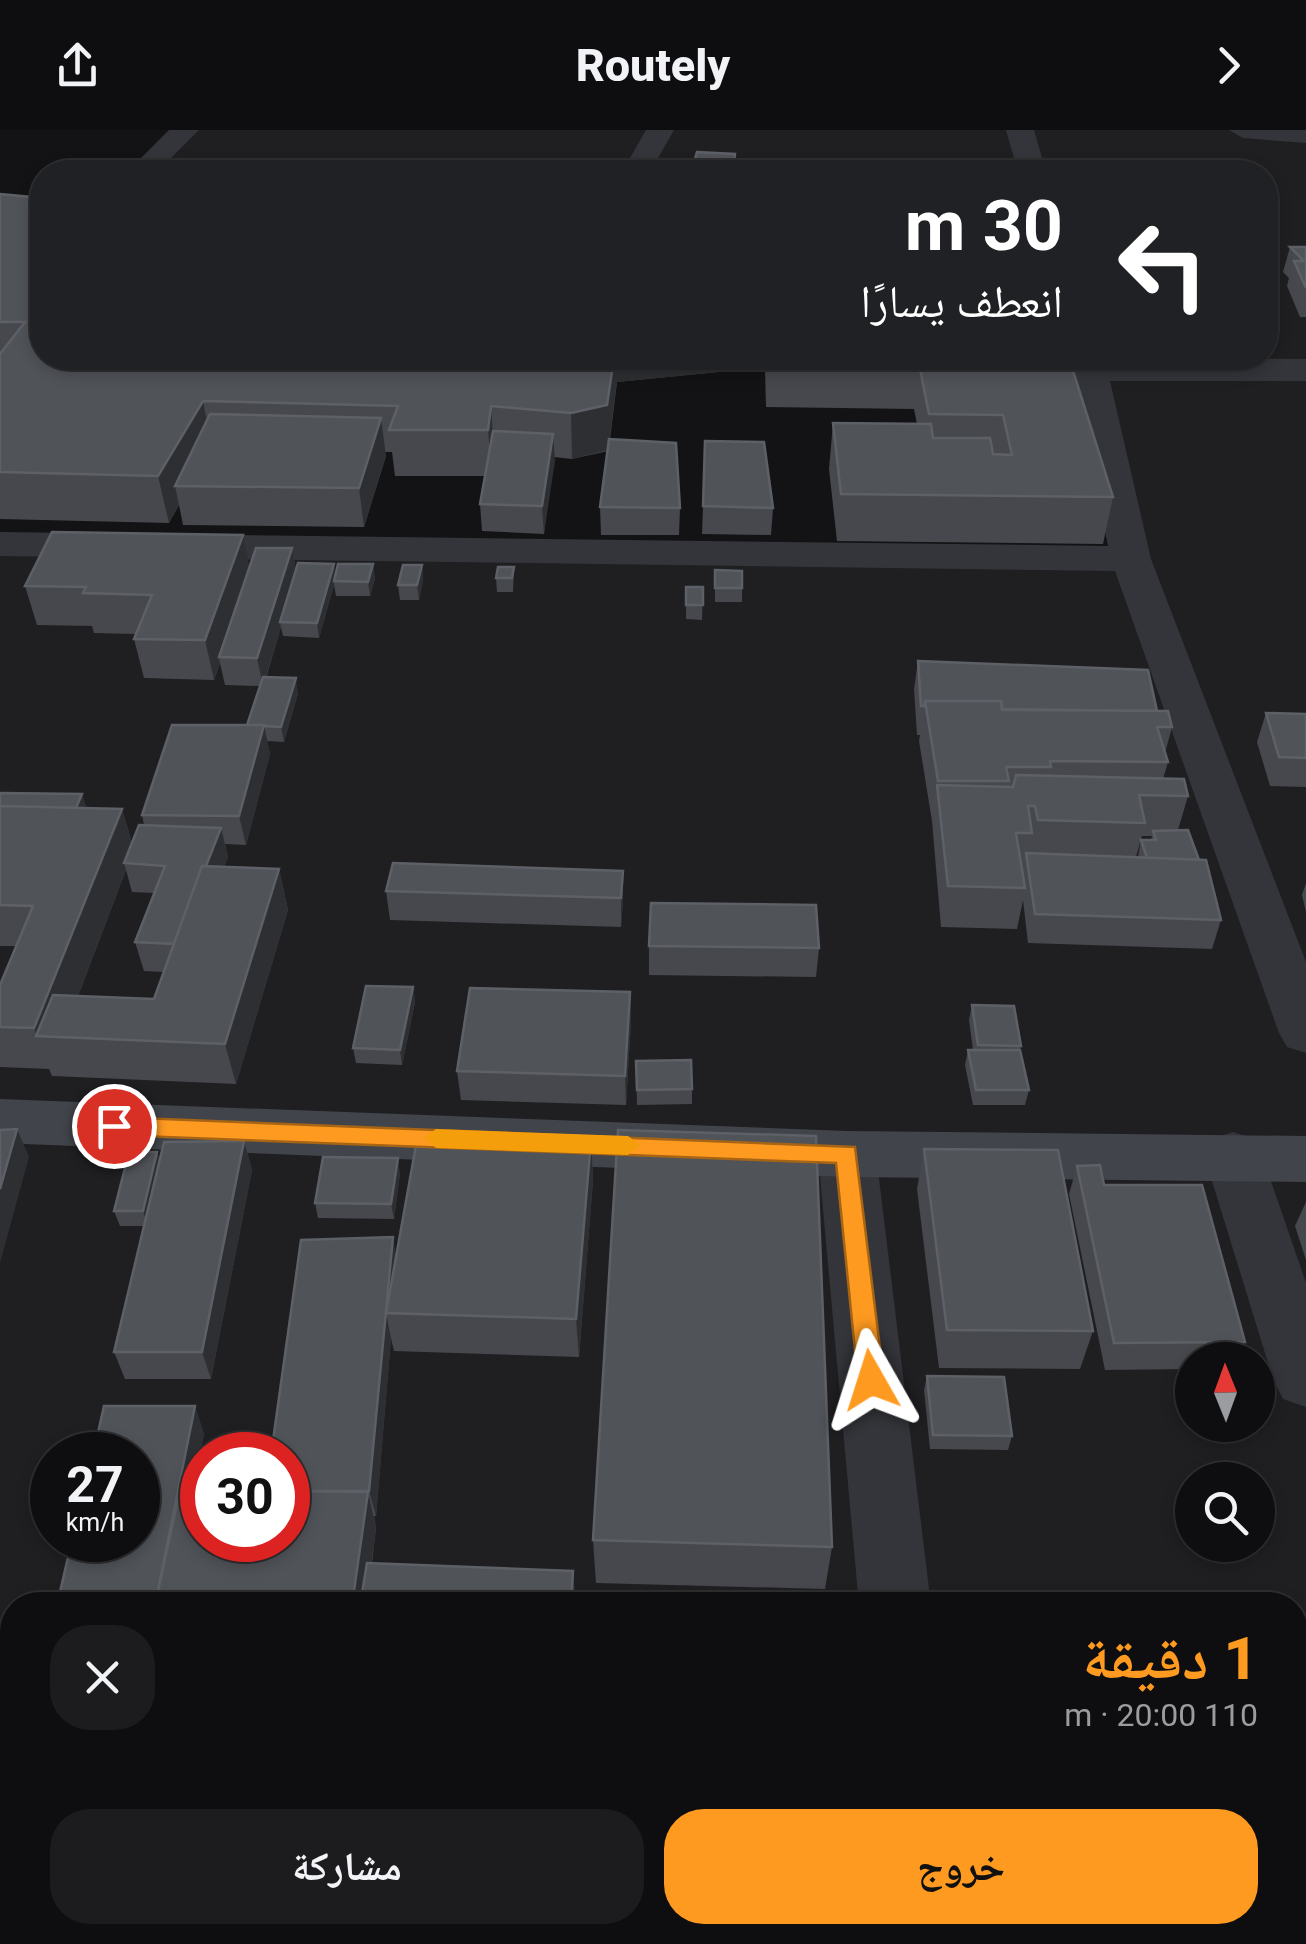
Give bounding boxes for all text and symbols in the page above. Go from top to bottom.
icon: share [50,38,105,93]
icon: forward [1201,38,1256,93]
text: Routely [576,39,730,92]
text: 30 m [905,185,1063,267]
icon: left [1098,200,1228,330]
text: انعطف يسارًا [860,275,1063,328]
pin [72,1084,157,1169]
icon: arrive [87,1099,142,1154]
position arrow [819,1328,923,1432]
north arrow [1175,1342,1275,1442]
map controls [1175,1342,1275,1562]
speed limit sign: 30 [180,1432,310,1562]
text: 27 [66,1456,124,1514]
button: search [1175,1462,1275,1562]
text: km/h [66,1508,124,1537]
text: 1 دقيقة [1082,1623,1258,1694]
button: close [50,1625,155,1730]
text: 110 m · 20:00 [1064,1696,1258,1734]
button: مشاركة [50,1809,644,1924]
button: خروج [664,1809,1258,1924]

